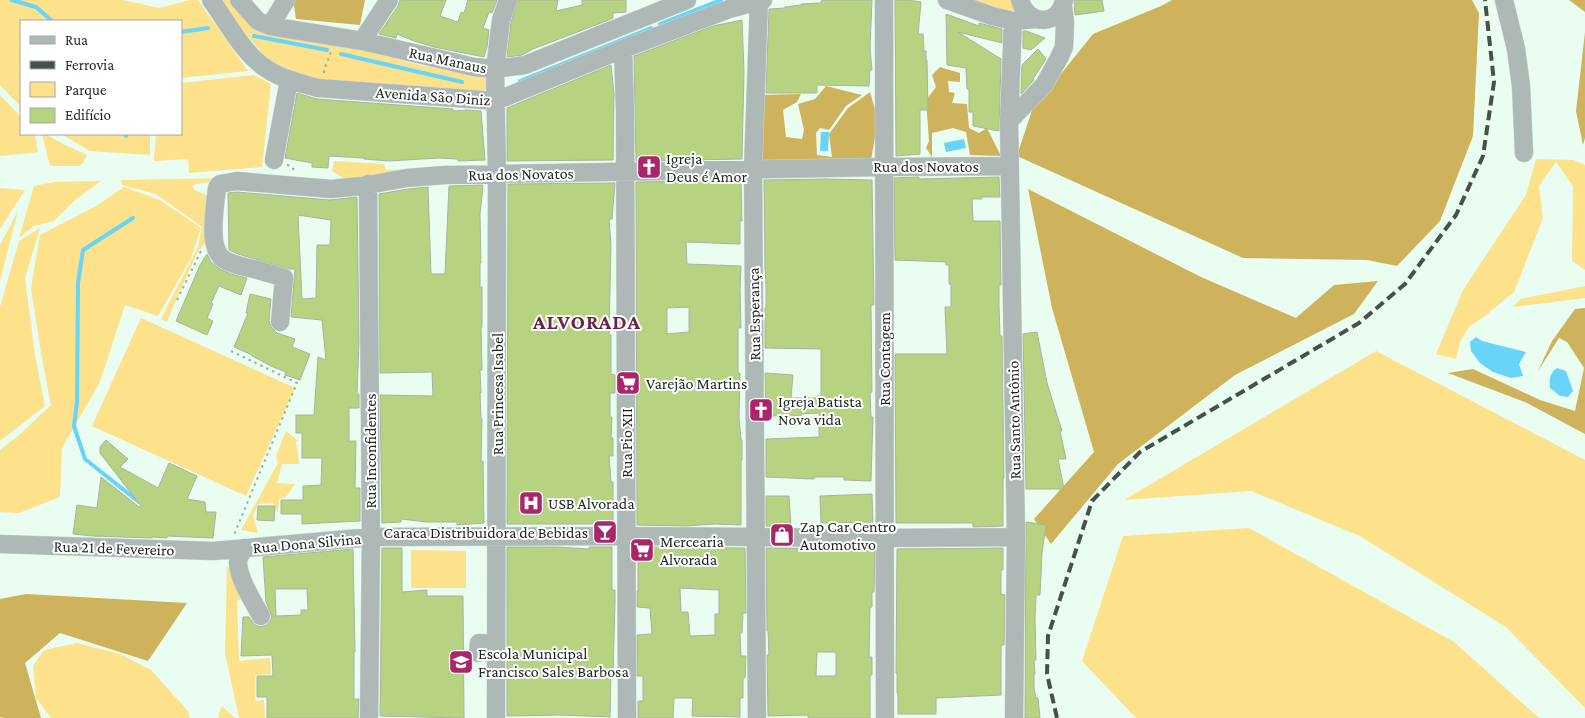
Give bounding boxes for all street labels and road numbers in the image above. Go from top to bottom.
street label: Rua Manaus [408,43,488,77]
street label: Avenida São Diniz [375,84,491,109]
street label: Rua dos Novatos [873,158,979,175]
street label: Rua dos Novatos [468,165,574,183]
street label: Rua Esperança [745,267,764,361]
street label: Rua Contagem [876,312,894,406]
street label: Rua Princesa Isabel [489,333,506,455]
street label: Rua Santo Antônio [1004,360,1024,479]
street label: Rua Inconfidentes [362,393,379,509]
street label: Rua Pio XII [618,408,635,478]
street label: Rua Dona Silvina [252,530,362,556]
street label: Rua 21 de Fevereiro [53,537,175,559]

